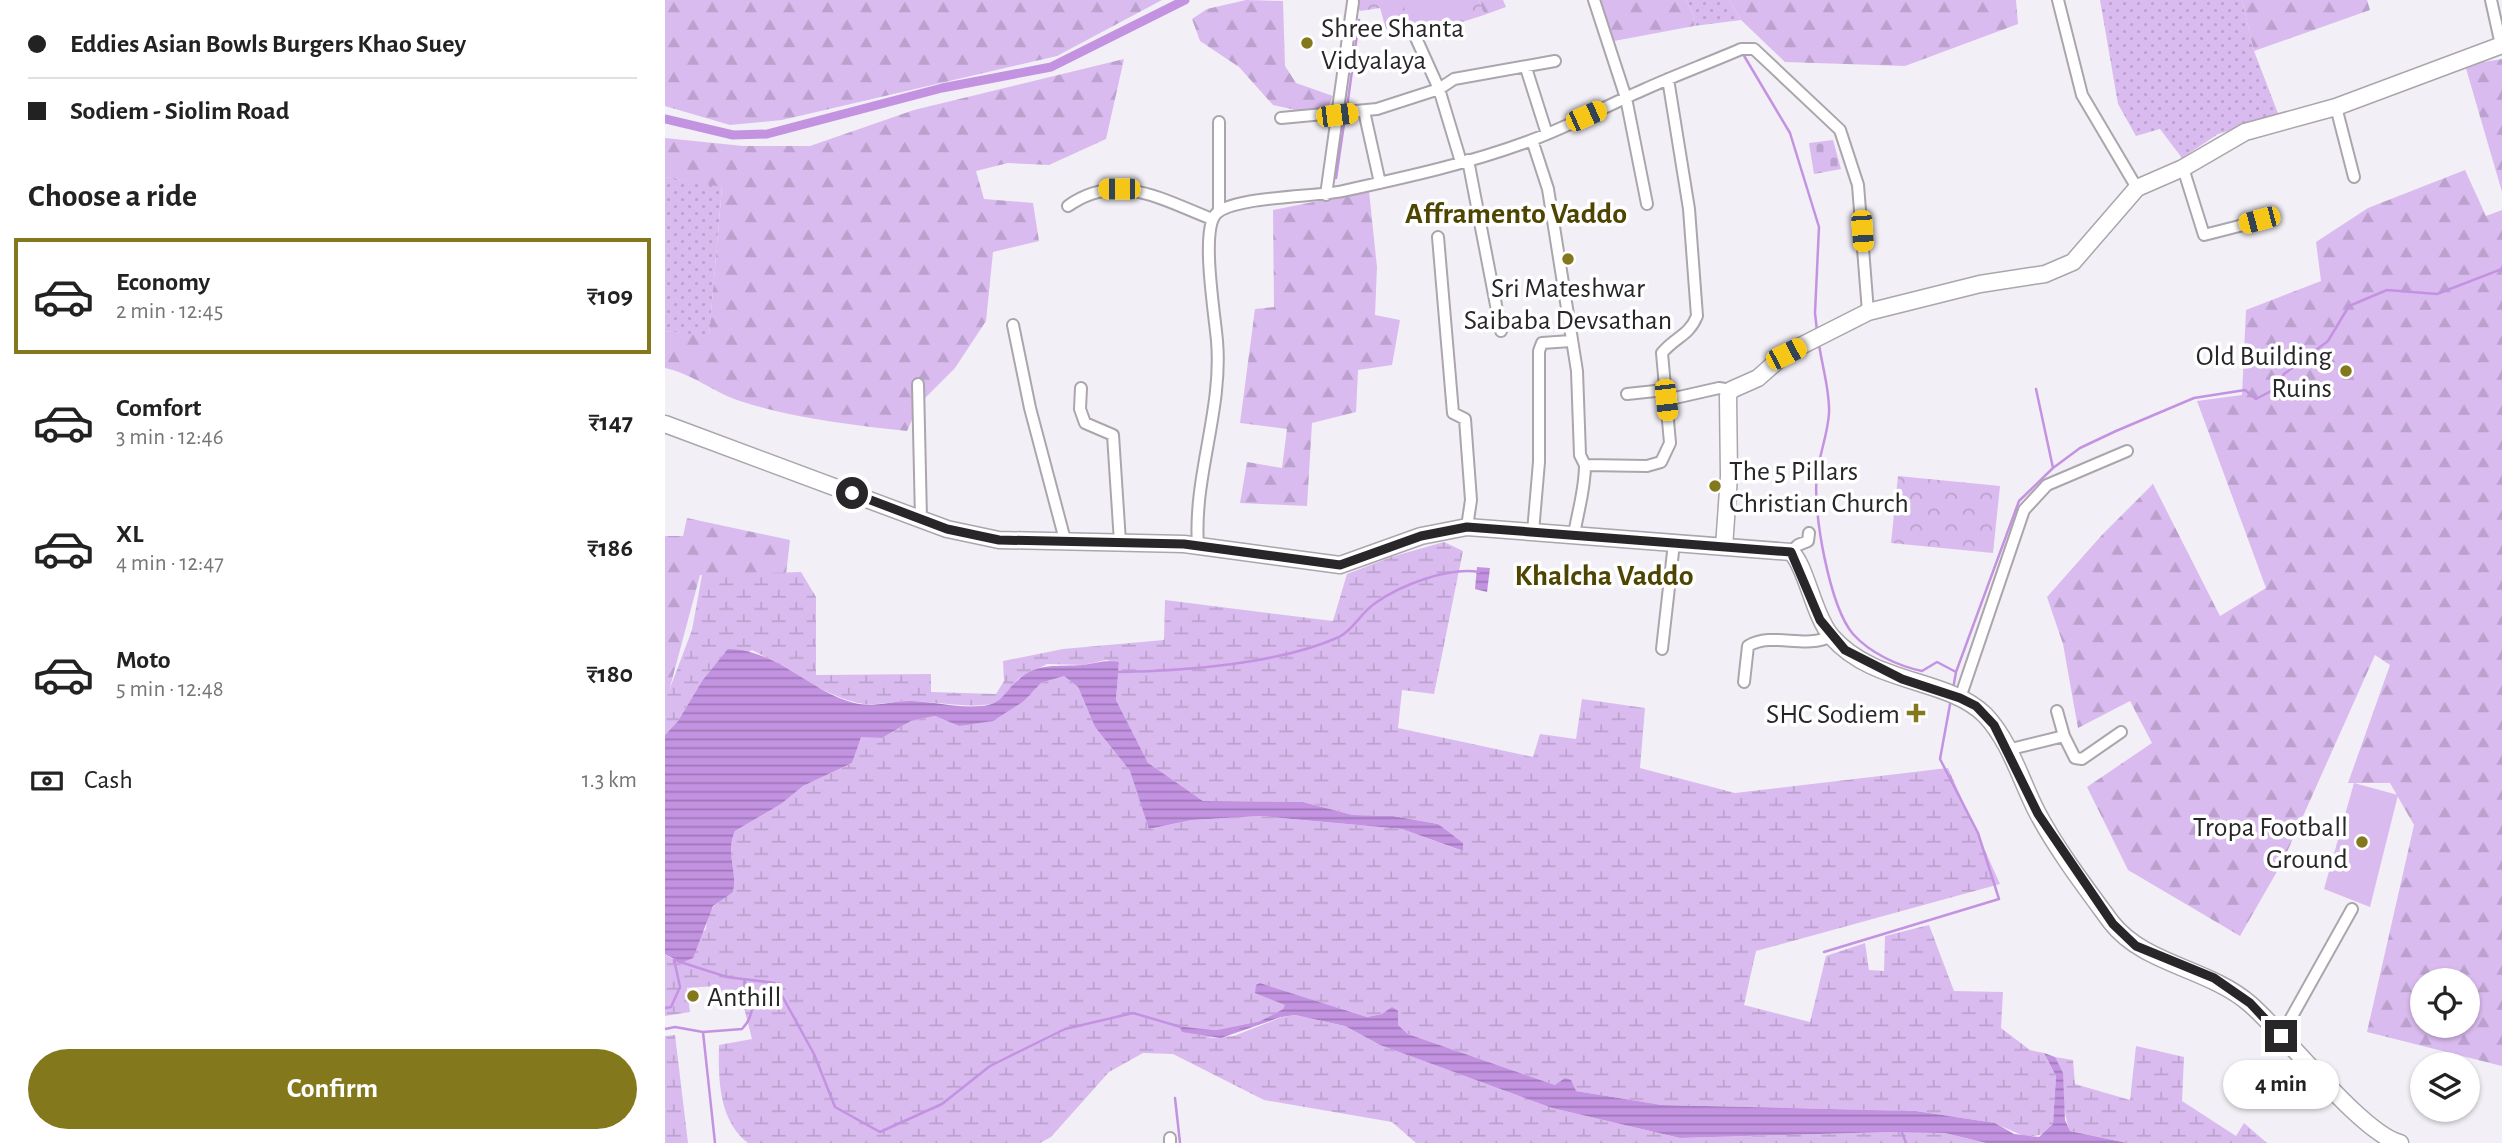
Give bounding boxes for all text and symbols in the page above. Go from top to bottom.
place label: Shree Shanta Vidyalaya [1321,15,1464,75]
text: Eddies Asian Bowls Burgers Khao Suey [70,31,466,57]
marker: Shree Shanta Vidyalaya [1299,35,1315,51]
text: Sodiem - Siolim Road [70,98,289,124]
car [1563,98,1610,134]
car [1315,102,1360,128]
car [1099,179,1141,200]
text: Choose a ride [28,180,197,212]
district label: Afframento Vaddo [1405,199,1627,229]
car [2236,204,2283,236]
car [1851,209,1874,253]
marker: Sri Mateshwar Saibaba Devsathan [1560,251,1576,267]
icon: car [32,265,95,328]
text: Economy [116,269,210,295]
place label: Sri Mateshwar Saibaba Devsathan [1464,275,1672,335]
text: ₹109 [587,283,633,309]
text: 2 min · 12:45 [116,300,223,323]
car [1763,335,1810,373]
place label: Old Building Ruins [2196,343,2332,403]
marker: Old Building Ruins [2338,363,2354,379]
car [1654,378,1679,422]
icon: car [32,391,95,454]
text: Comfort [116,395,201,421]
text: ₹147 [588,409,633,435]
text: 3 min · 12:46 [116,426,223,449]
place label: The 5 Pillars Christian Church [1729,458,1909,518]
route start [836,477,868,509]
marker: The 5 Pillars Christian Church [1707,478,1723,494]
icon: car [32,517,95,580]
text: XL [116,521,143,547]
text: ₹186 [587,535,633,561]
text: 4 min · 12:47 [116,552,224,575]
district label: Khalcha Vaddo [1515,561,1693,591]
icon: car [32,643,95,706]
text: Moto [116,647,171,673]
text: ₹180 [586,661,633,687]
text: 5 min · 12:48 [116,678,224,701]
place label: SHC Sodiem [1766,701,1900,729]
marker: SHC Sodiem [1906,703,1926,723]
icon: cash [28,762,66,800]
text: Cash [84,767,133,793]
text: 1.3 km [582,769,637,792]
place label: Tropa Football Ground [2193,814,2348,874]
marker: Tropa Football Ground [2354,834,2370,850]
map controls [2410,968,2480,1122]
button: locate [2410,968,2480,1038]
place label: Anthill [707,984,781,1012]
marker: Anthill [685,988,701,1004]
route end [2265,1020,2297,1052]
button: Confirm [28,1049,637,1129]
button: layers [2410,1052,2480,1122]
callout: 4 min [2223,1060,2339,1110]
text: 4 min [2255,1073,2307,1096]

